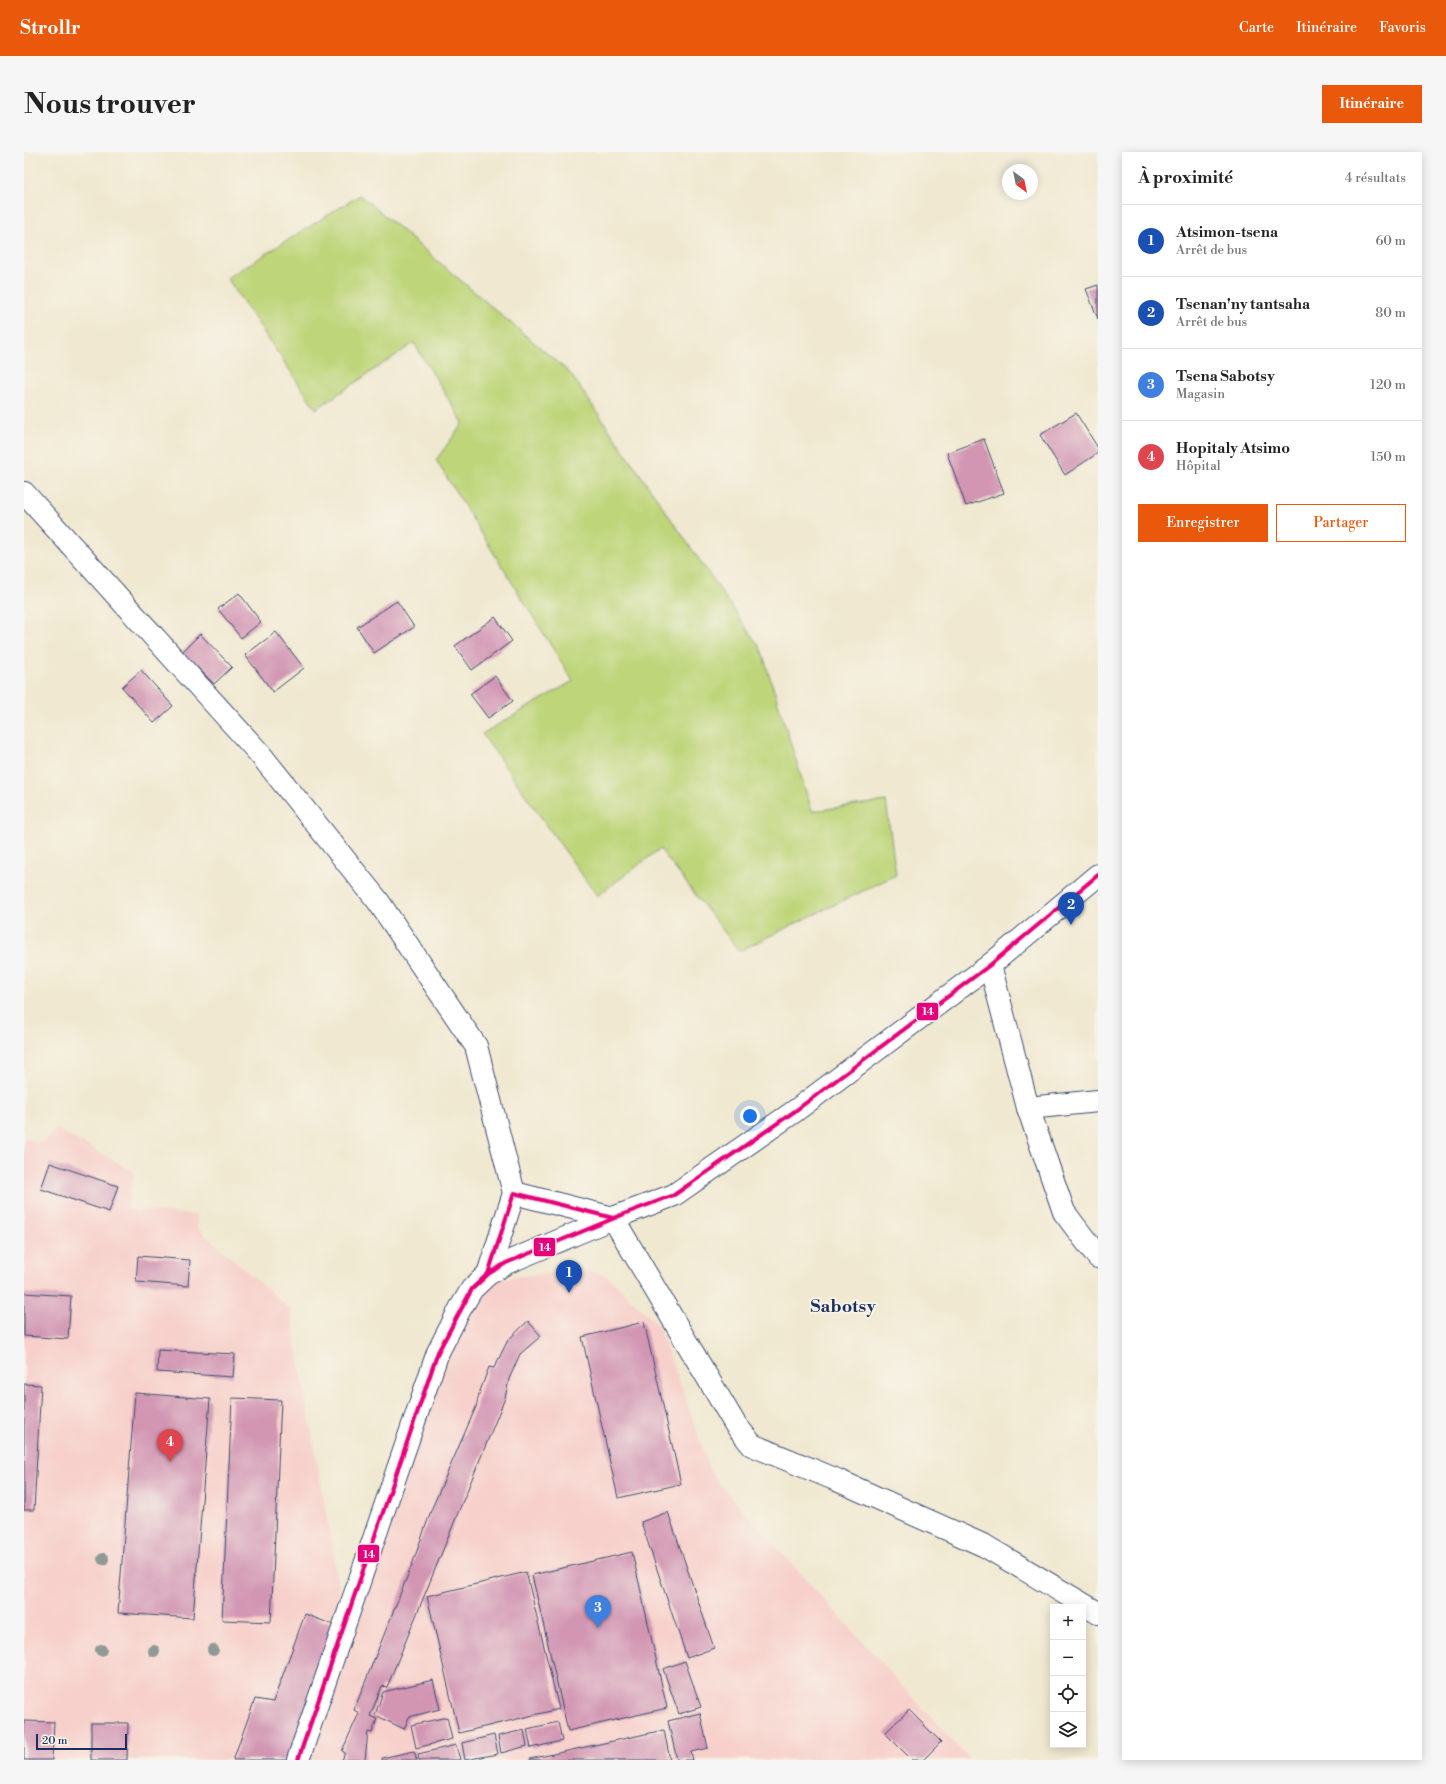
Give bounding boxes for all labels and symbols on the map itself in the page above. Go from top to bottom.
north arrow [1002,164,1038,200]
pin: 2 [1058,892,1084,925]
line badge: 14 [916,1002,939,1021]
text: 14 [922,1005,934,1019]
your location [740,1106,760,1126]
line badge: 14 [533,1237,556,1257]
text: 14 [539,1241,551,1255]
pin: 1 [556,1260,582,1293]
district label: Sabotsy [810,1295,877,1318]
pin: 4 [157,1429,183,1462]
line badge: 14 [357,1544,380,1563]
text: 14 [363,1548,375,1562]
pin: 3 [585,1595,611,1628]
scale bar [36,1732,127,1751]

